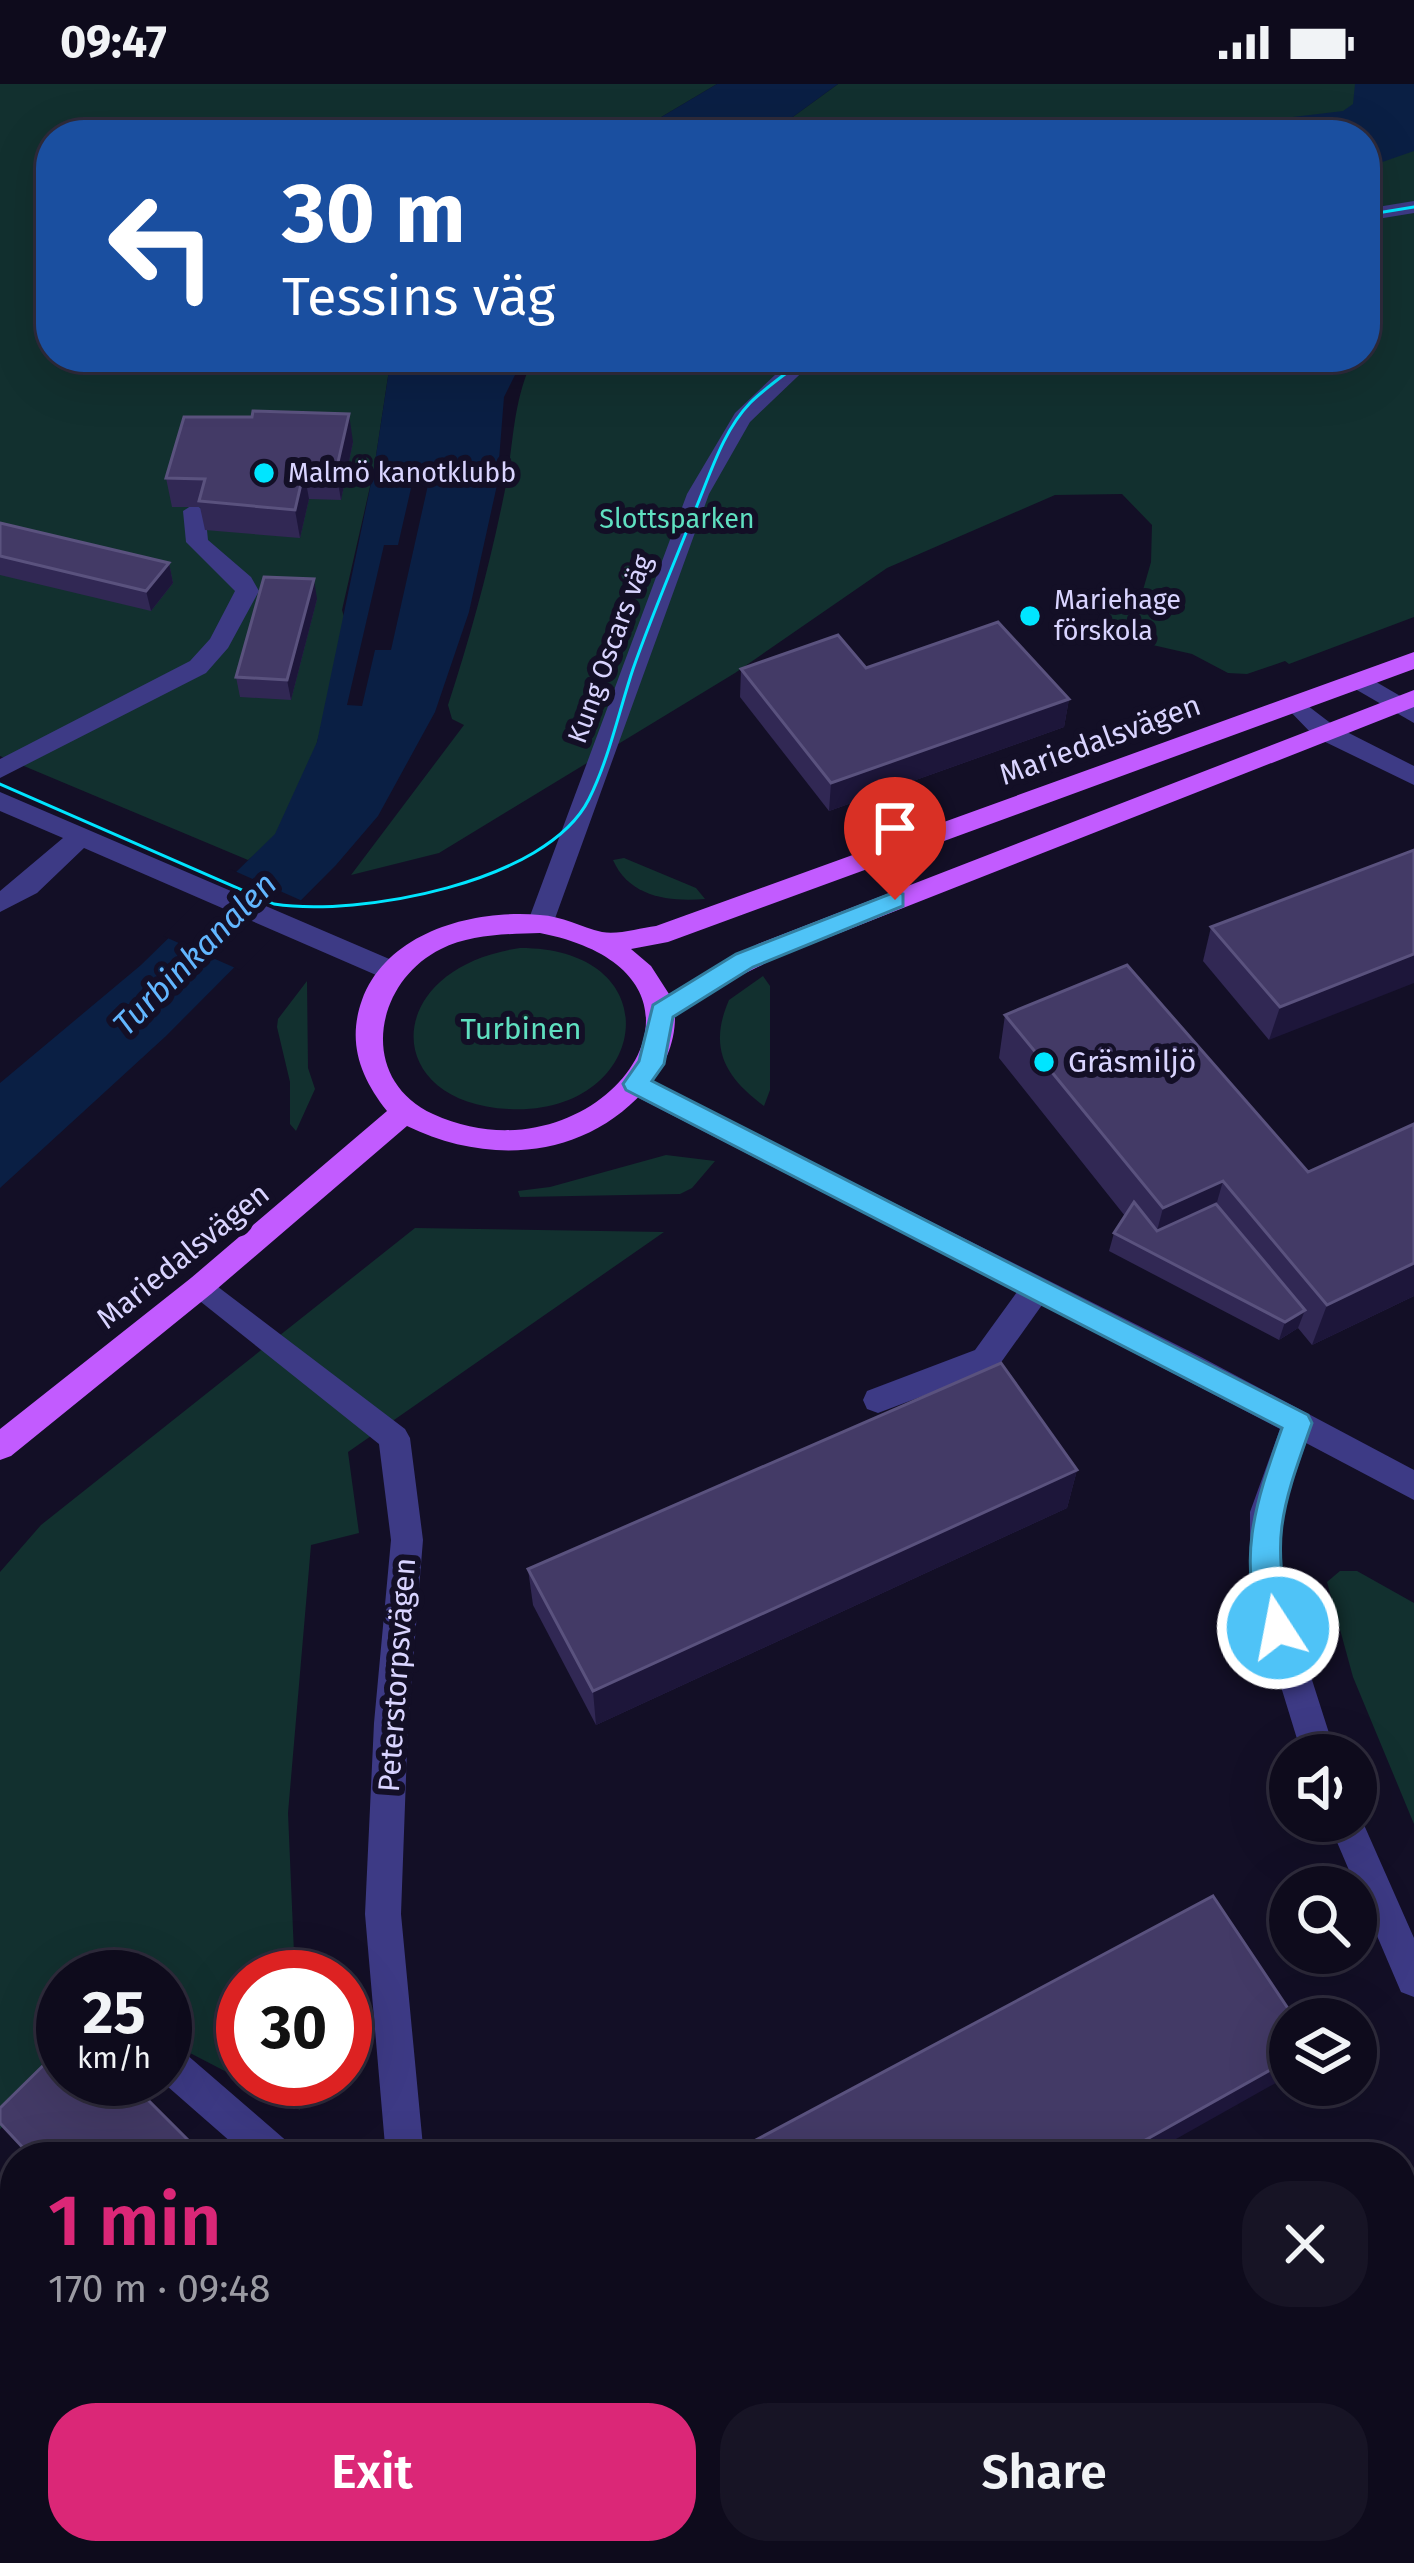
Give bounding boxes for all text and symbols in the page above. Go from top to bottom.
text: 09:47 [60,15,167,69]
text: 30 m [282,163,466,264]
icon: left [84,168,240,324]
text: Tessins väg [282,265,555,329]
place label: Malmö kanotklubb [288,457,516,489]
marker: Malmö kanotklubb [251,460,277,486]
park label: Slottsparken [599,503,755,535]
street label: Kung Oscars väg [561,550,659,748]
place label: Mariehage förskola [1054,584,1181,647]
marker: Mariehage förskola [1017,603,1043,629]
street label: Mariedalsvägen [994,687,1206,793]
pin [844,777,946,900]
icon: arrive [862,795,928,861]
water label: Turbinkanalen [105,864,285,1044]
park label: Turbinen [460,1011,582,1047]
place label: Gräsmiljö [1068,1044,1196,1080]
marker: Gräsmiljö [1031,1049,1057,1075]
street label: Mariedalsvägen [89,1175,277,1337]
street label: Peterstorpsvägen [371,1557,423,1793]
position arrow [1215,1565,1341,1691]
map controls [1269,1734,1377,2106]
button: sound [1269,1734,1377,1842]
button: search [1269,1866,1377,1974]
speed limit sign: 30 [216,1950,372,2106]
text: 25 [82,1977,146,2049]
button: layers [1269,1998,1377,2106]
text: km/h [77,2040,151,2076]
text: 1 min [48,2178,221,2264]
button: close [1242,2181,1368,2307]
text: 170 m · 09:48 [48,2266,271,2312]
button: Exit [48,2403,696,2541]
button: Share [720,2403,1368,2541]

